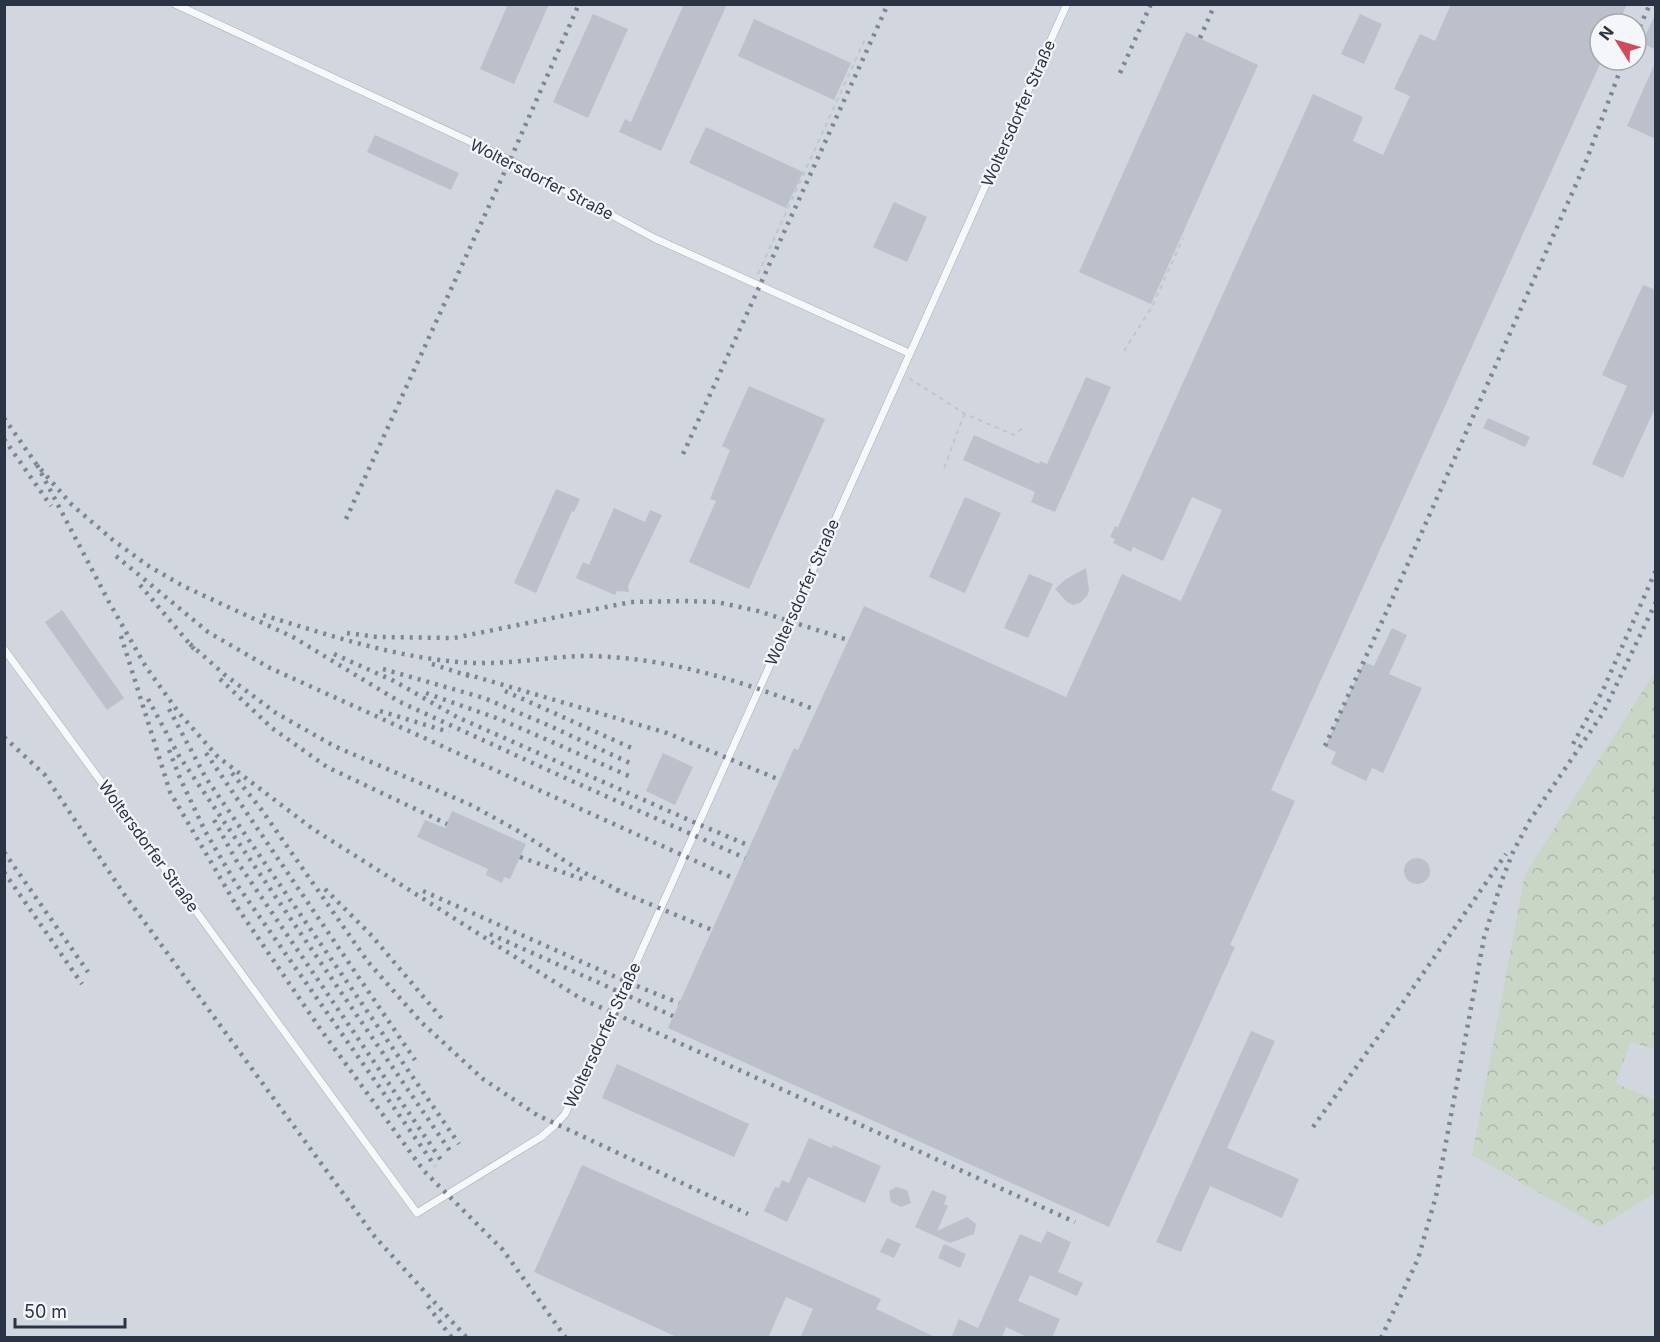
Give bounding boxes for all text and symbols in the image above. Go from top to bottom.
north arrow [1588,12,1648,72]
text: N [1594,22,1618,44]
street label: Woltersdorfer Straße [977,37,1059,189]
street label: Woltersdorfer Straße [467,134,617,224]
street label: Woltersdorfer Straße [761,516,843,668]
street label: Woltersdorfer Straße [94,776,204,916]
street label: Woltersdorfer Straße [560,959,644,1111]
scale bar [15,1291,124,1329]
text: 50 m [24,1301,67,1322]

